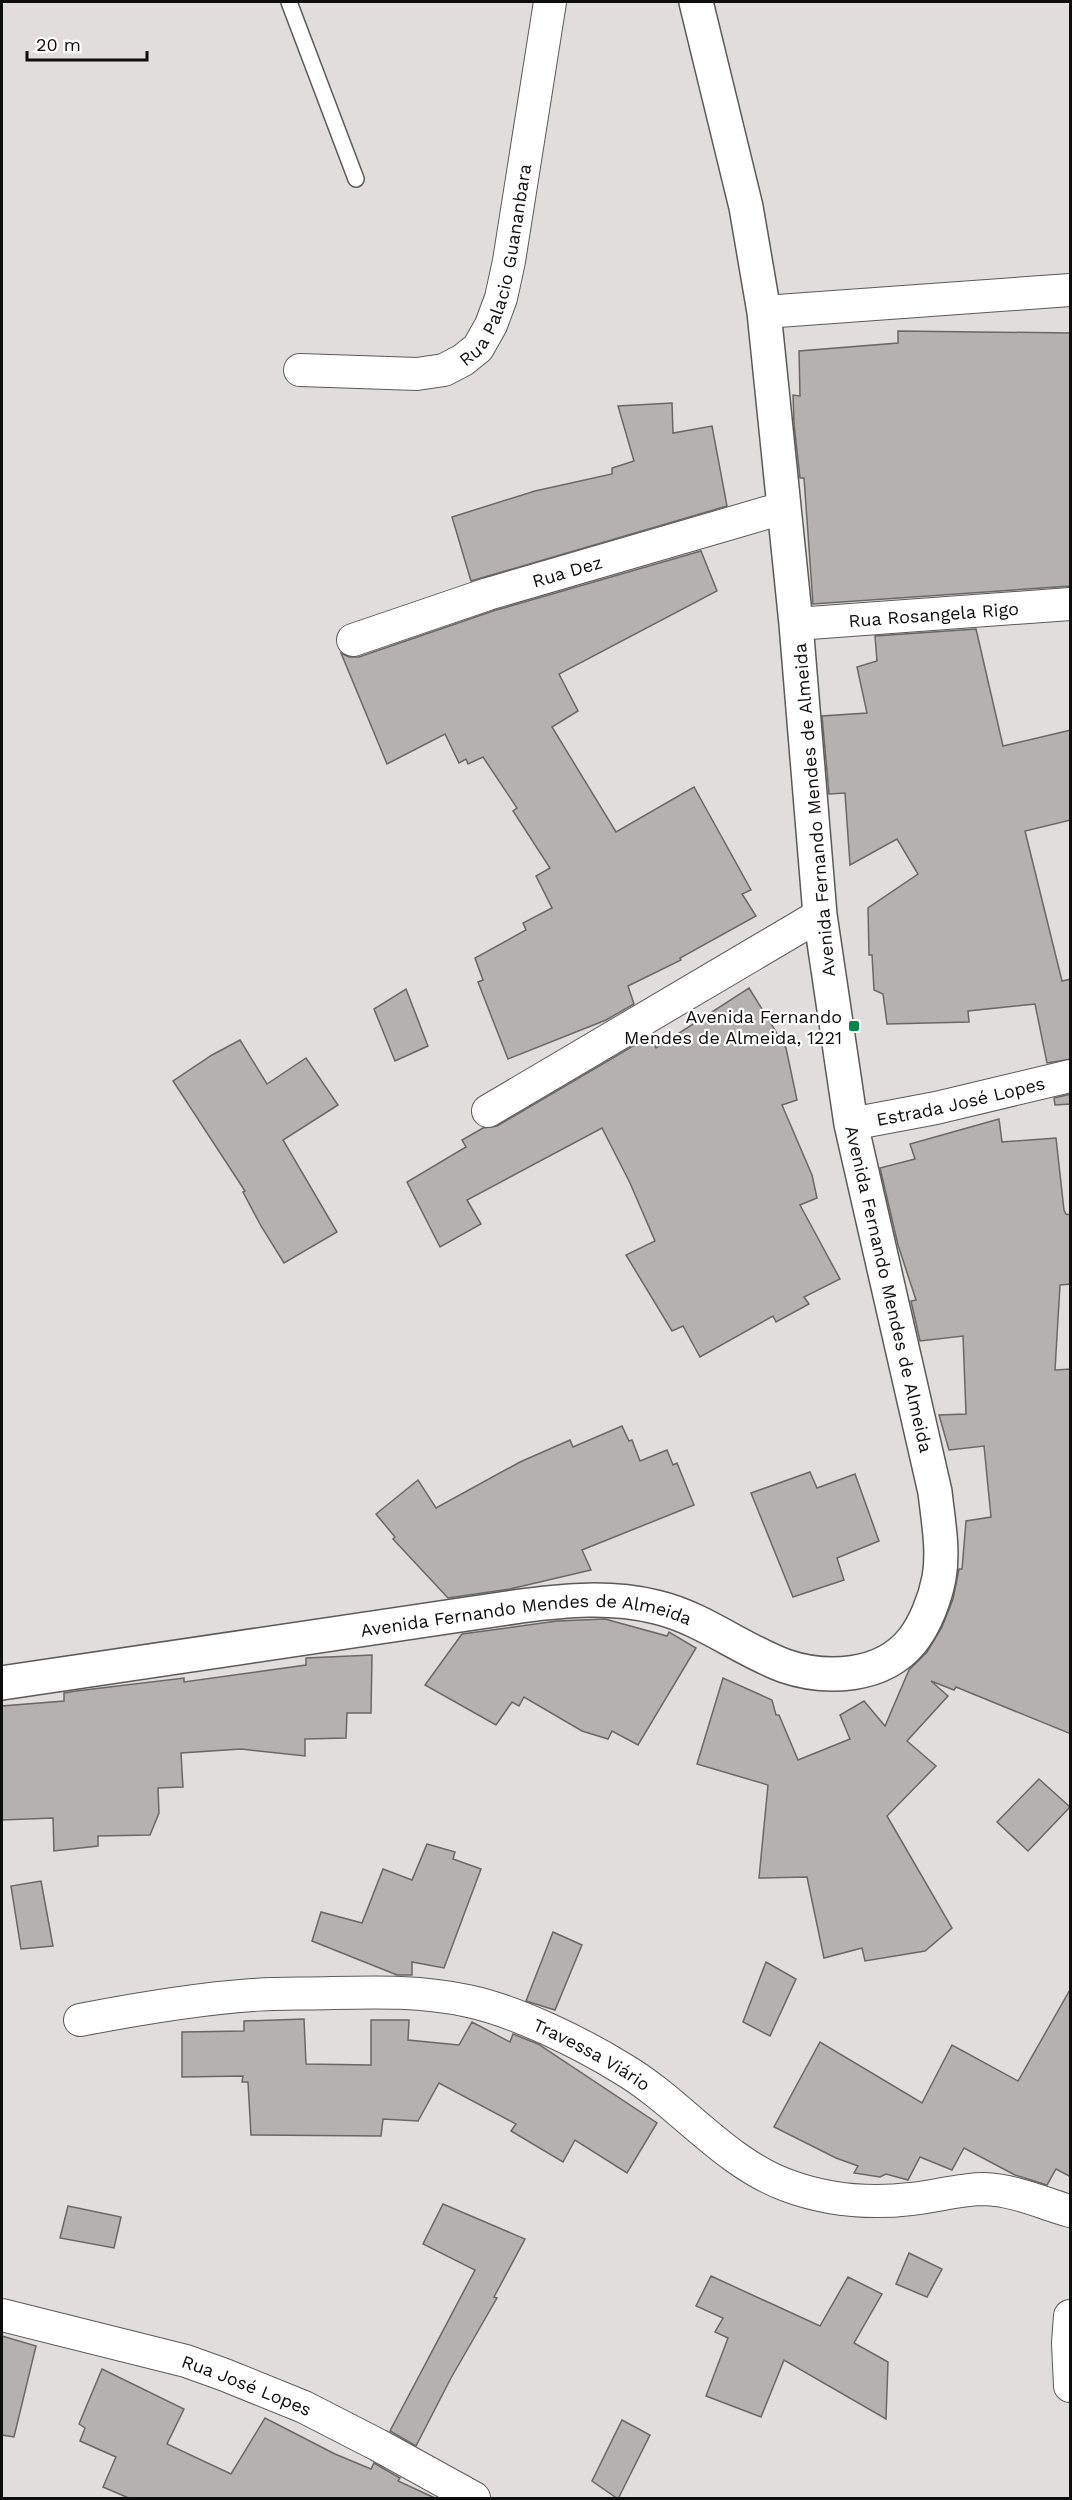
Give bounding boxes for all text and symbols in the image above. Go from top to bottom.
scale bar [27,24,147,62]
text: 20 m [36,34,81,55]
street label: Rua Palacio Guananbara [455,162,535,370]
street label: Rua Dez [530,551,604,591]
street label: Rua Rosangela Rigo [848,597,1019,631]
street label: Avenida Fernando Mendes de Almeida [789,642,839,978]
place label: Avenida Fernando Mendes de Almeida, 1221 [624,1006,842,1048]
marker: Avenida Fernando Mendes de Almeida, 1221 [847,1019,861,1033]
street label: Estrada José Lopes [875,1072,1047,1130]
street label: Avenida Fernando Mendes de Almeida [841,1123,937,1455]
street label: Avenida Fernando Mendes de Almeida [359,1590,695,1640]
street label: Travessa Viário [530,2014,655,2095]
street label: Rua José Lopes [179,2350,316,2420]

